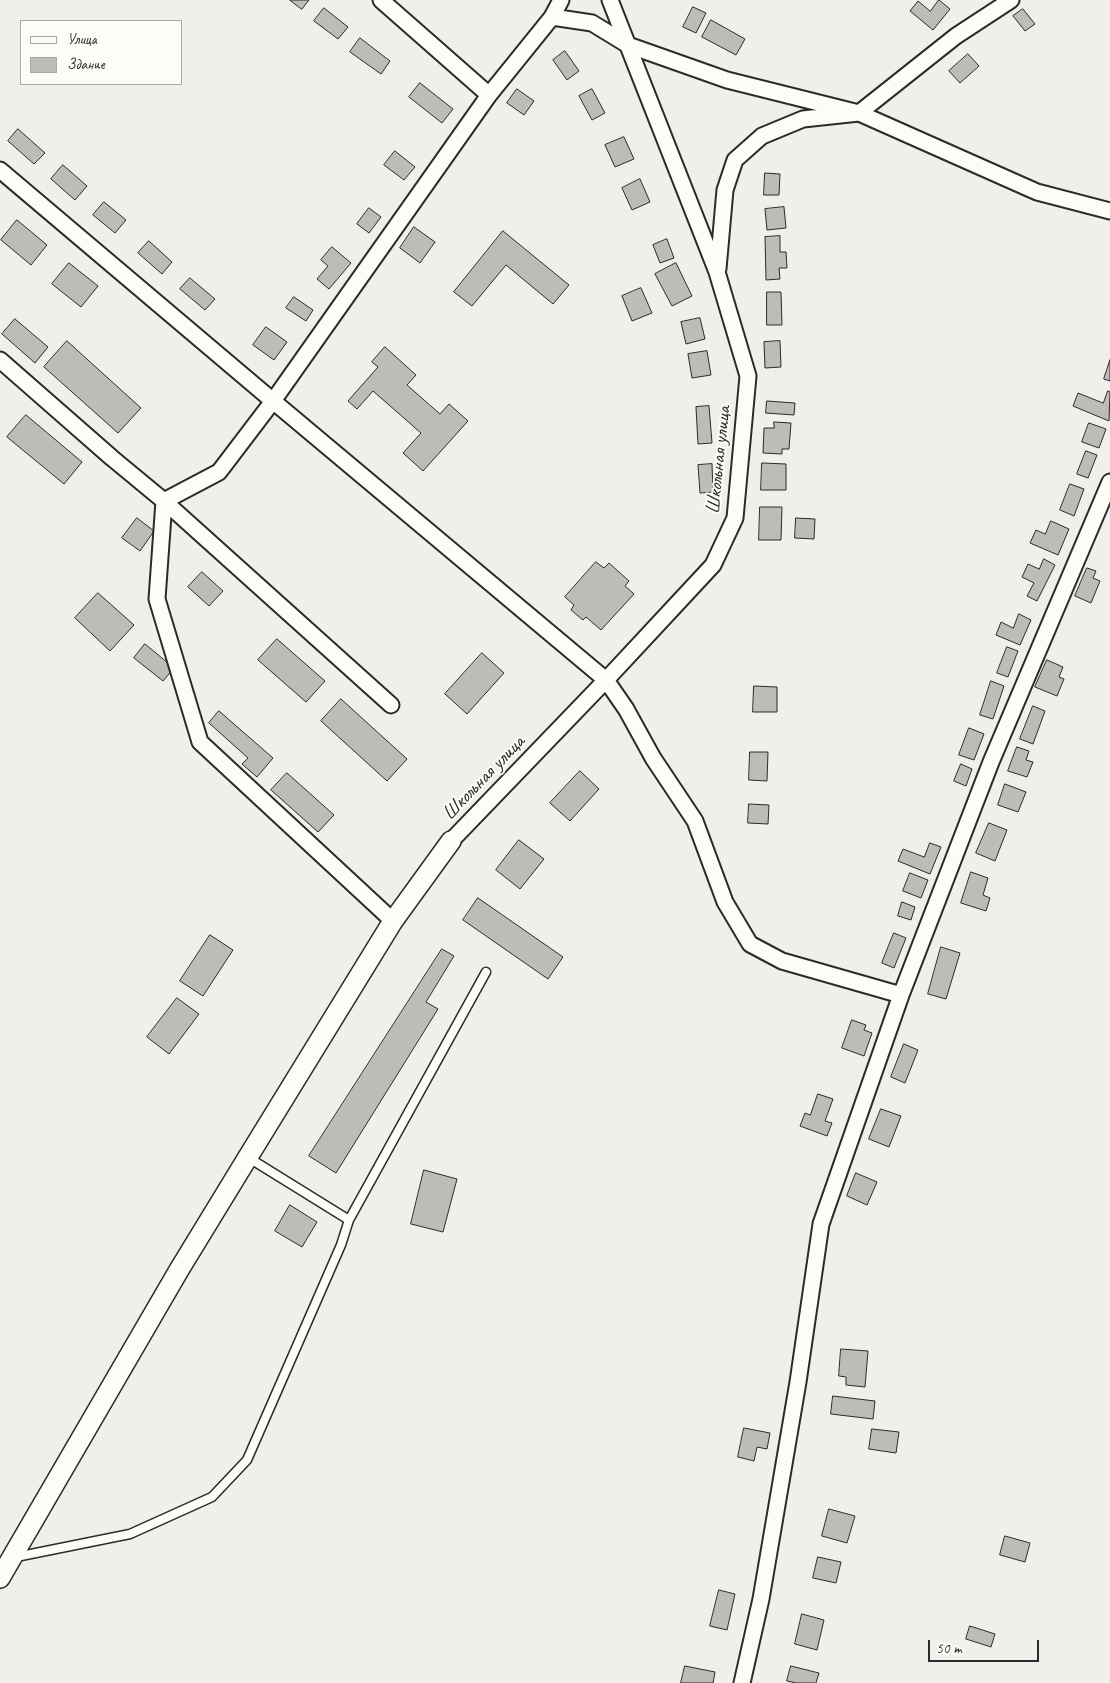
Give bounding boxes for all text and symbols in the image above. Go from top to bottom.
legend [20,20,182,85]
text: Улица [67,30,97,49]
text: Здание [67,55,105,74]
street label: Школьная улица [701,405,737,515]
street label: Школьная улица [438,731,530,825]
scale bar [930,1630,1041,1662]
text: 50 m [936,1639,962,1658]

